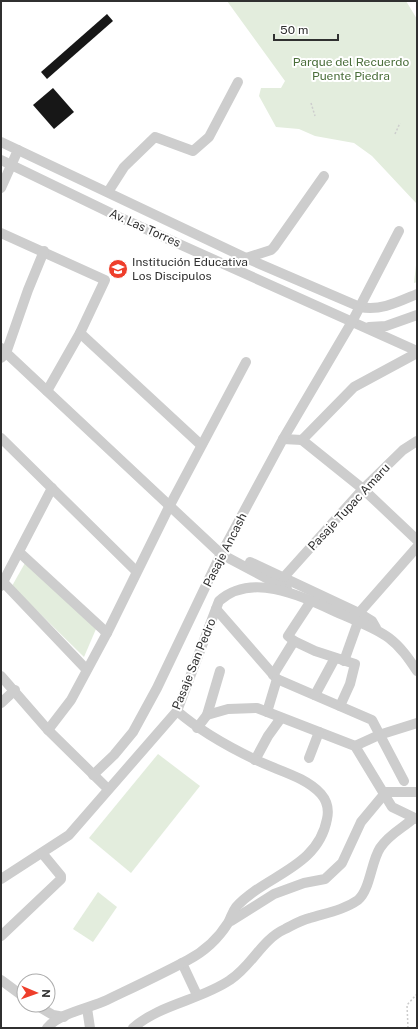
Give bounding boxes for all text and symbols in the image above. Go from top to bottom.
scale bar [274,16,338,42]
text: 50 m [280,23,308,37]
park label: Parque del Recuerdo Puente Piedra [293,55,409,83]
street label: Av. Las Torres [107,206,183,250]
place label: Institución Educativa Los Discipulos [132,255,248,283]
school or university icon: Institución Educativa Los Discipulos [107,258,129,280]
street label: Pasaje Tupac Amaru [305,461,393,553]
street label: Pasaje Ancash [200,511,250,589]
street label: Pasaje San Pedro [169,616,219,712]
north arrow [16,973,56,1013]
text: N [40,989,52,998]

